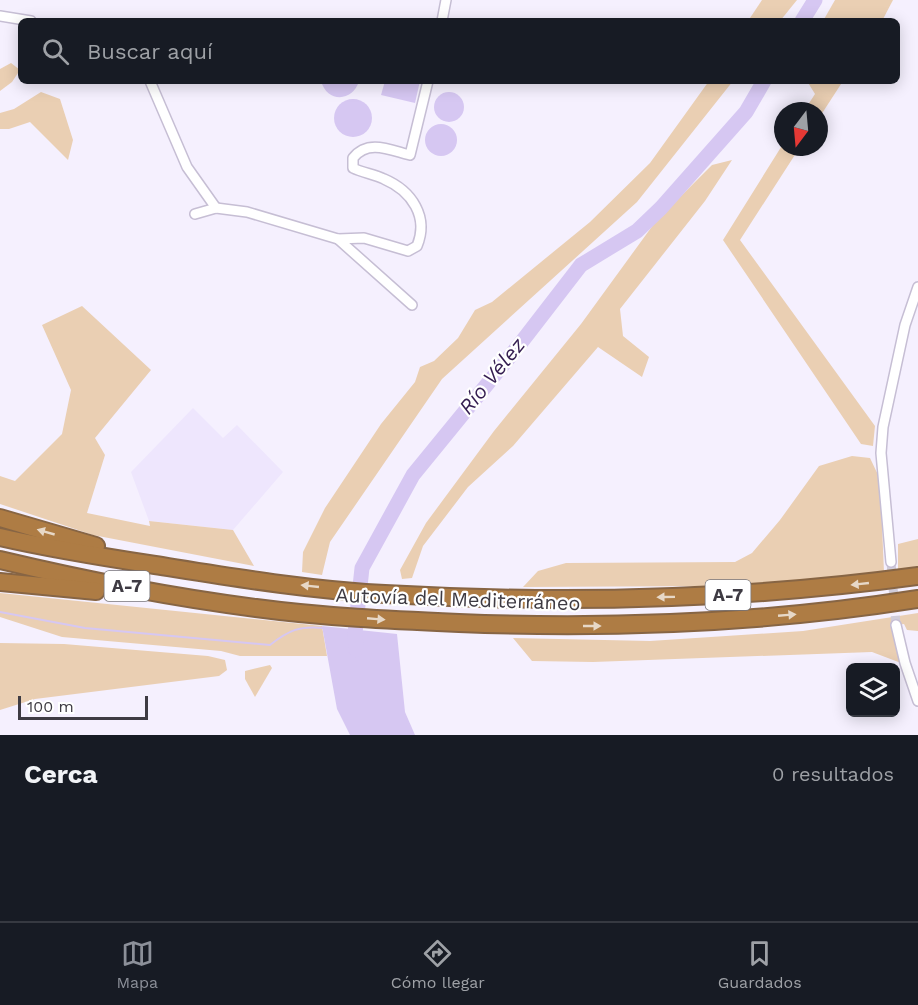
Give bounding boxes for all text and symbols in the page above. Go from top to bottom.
search box [18,18,900,84]
icon: search [39,35,72,68]
text: Buscar aquí [87,39,213,64]
north arrow [774,102,828,156]
water label: Río Vélez [453,332,530,419]
one-way arrow [37,527,55,536]
road number: A-7 [104,571,150,601]
one-way arrow [850,579,869,589]
road number: A-7 [706,580,750,610]
one-way arrow [301,581,320,591]
street label: Autovía del Mediterráneo [335,583,581,615]
one-way arrow [656,592,675,602]
one-way arrow [777,610,796,620]
one-way arrow [367,615,386,624]
one-way arrow [583,621,602,631]
map controls [846,663,900,717]
button: layers [846,663,900,717]
scale bar [18,693,148,720]
text: 100 m [27,697,74,716]
text: Cerca [24,759,98,789]
text: 0 resultados [772,762,894,786]
tab: Mapa [116,937,158,992]
tab: Cómo llegar [391,937,485,992]
tab: Guardados [718,937,802,992]

